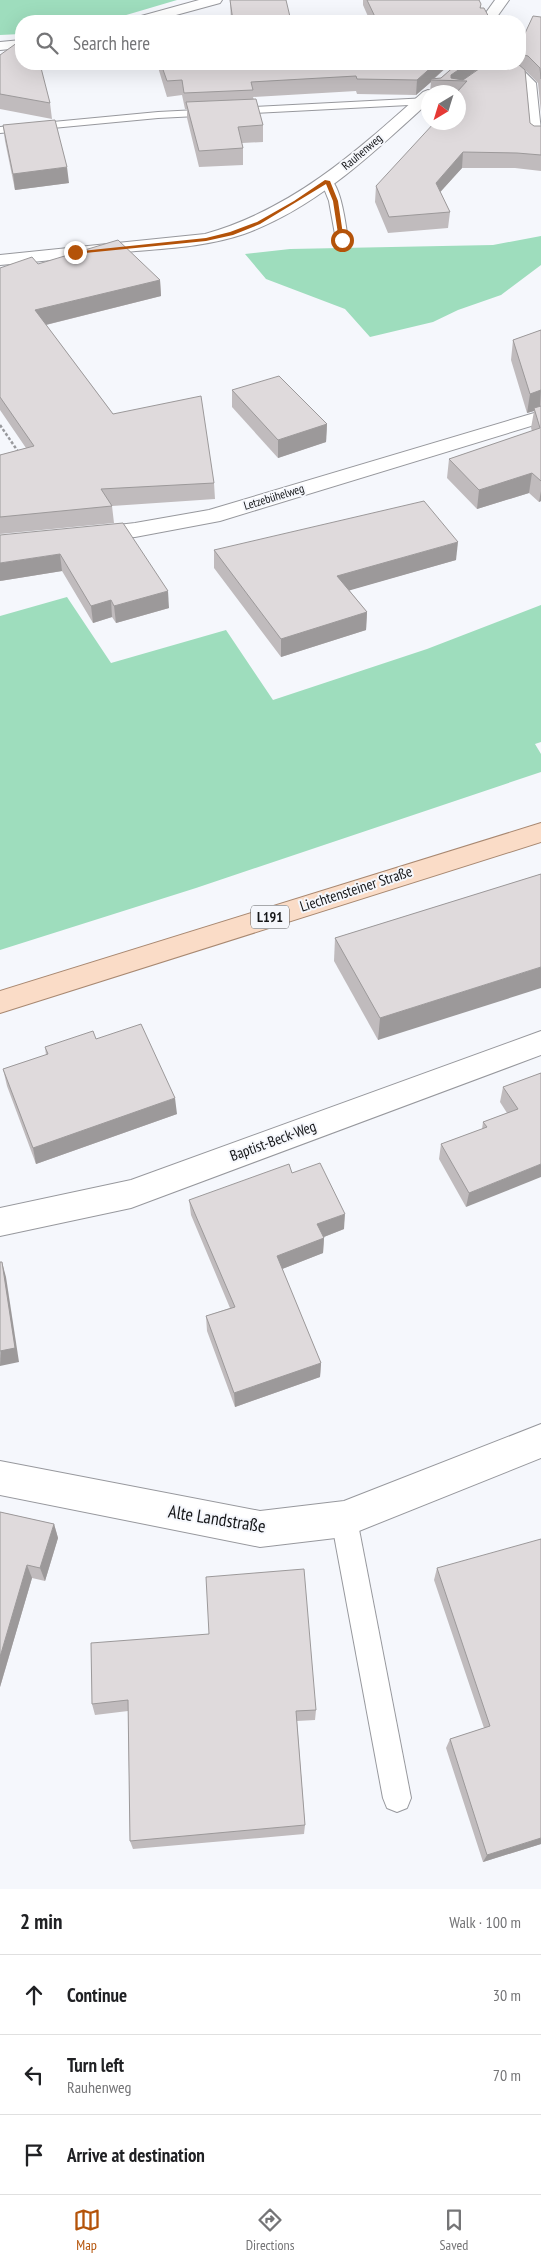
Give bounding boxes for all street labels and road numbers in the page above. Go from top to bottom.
street label: Rauhenweg [338,130,385,173]
street label: Letzebühelweg [242,480,306,513]
street label: Liechtensteiner Straße [297,861,414,916]
road number: L191 [251,906,289,929]
street label: Baptist-Beck-Weg [227,1116,319,1165]
street label: Alte Landstraße [167,1499,267,1538]

